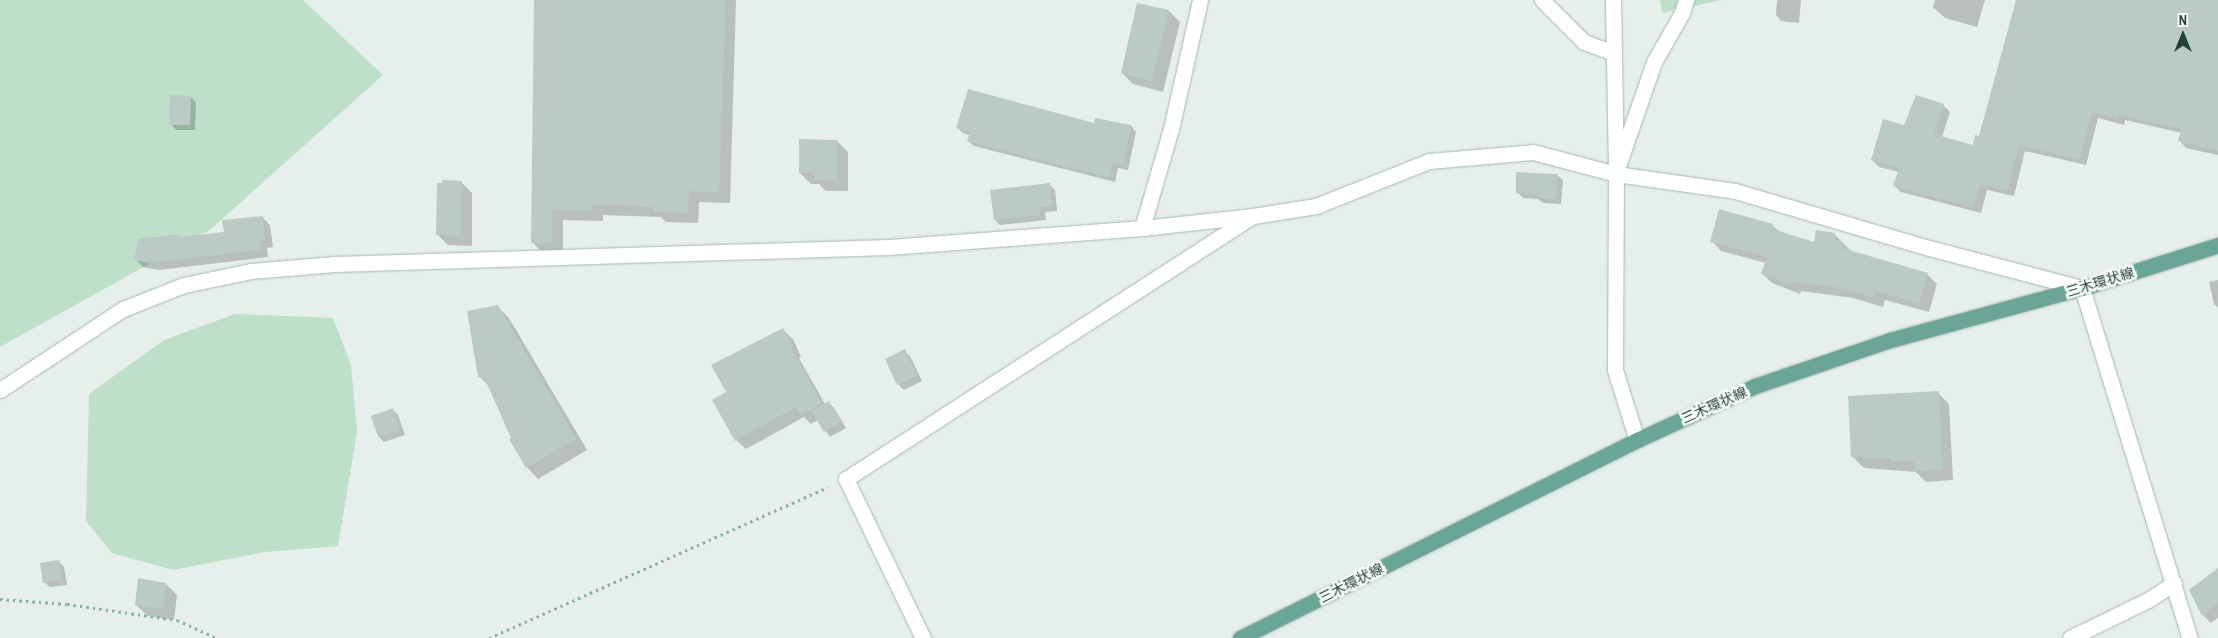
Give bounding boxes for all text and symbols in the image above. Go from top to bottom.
north arrow [2158,10,2208,60]
text: N [2179,11,2187,29]
street label: 三木環状線 [2064,264,2136,300]
street label: 三木環状線 [1679,383,1749,427]
street label: 三木環状線 [1316,560,1386,606]

